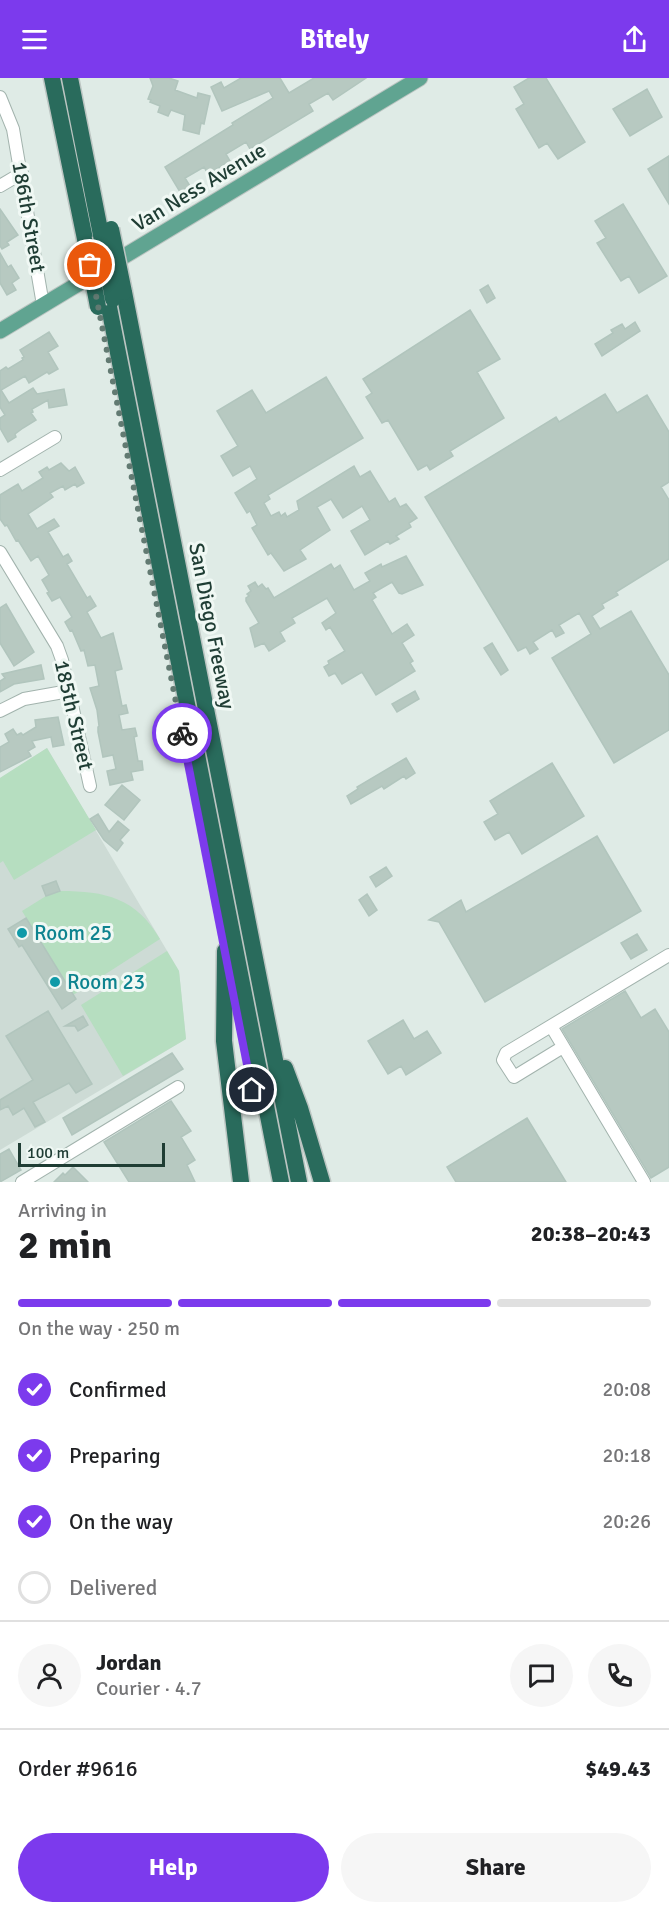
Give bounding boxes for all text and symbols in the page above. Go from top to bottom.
icon: menu [18,23,51,56]
text: Bitely [300,23,369,56]
icon: share [618,23,651,56]
street label: Van Ness Avenue [127,137,271,237]
street label: 186th Street [6,160,52,274]
pin [64,239,115,290]
icon: bag [73,248,106,281]
street label: San Diego Freeway [183,541,241,711]
street label: 185th Street [49,657,99,773]
courier [152,703,212,763]
icon: bike [166,717,199,750]
place label: Room 25 [34,920,112,946]
marker: Room 25 [15,926,29,940]
place label: Room 23 [67,969,145,995]
marker: Room 23 [48,975,62,989]
pin [226,1064,277,1115]
icon: home [235,1073,268,1106]
scale bar [18,1140,165,1168]
text: 100 m [27,1143,69,1163]
text: Arriving in [18,1198,107,1223]
text: 20:38–20:43 [531,1220,651,1247]
text: 2 min [18,1221,112,1269]
text: On the way · 250 m [18,1316,180,1341]
icon: check [18,1373,51,1406]
text: Confirmed [69,1376,167,1403]
text: 20:08 [602,1377,651,1402]
icon: check [18,1439,51,1472]
text: Preparing [69,1442,161,1469]
text: 20:18 [602,1443,651,1468]
icon: check [18,1505,51,1538]
text: On the way [69,1508,173,1535]
text: 20:26 [602,1509,651,1534]
text: Delivered [69,1574,157,1601]
button: person [18,1644,81,1707]
button: chat [510,1644,573,1707]
button: phone [588,1644,651,1707]
text: Jordan [96,1649,162,1676]
text: Courier · 4.7 [96,1676,202,1701]
text: Order #9616 [18,1755,138,1782]
text: $49.43 [585,1755,651,1782]
button: Help [18,1833,329,1902]
button: Share [341,1833,651,1902]

